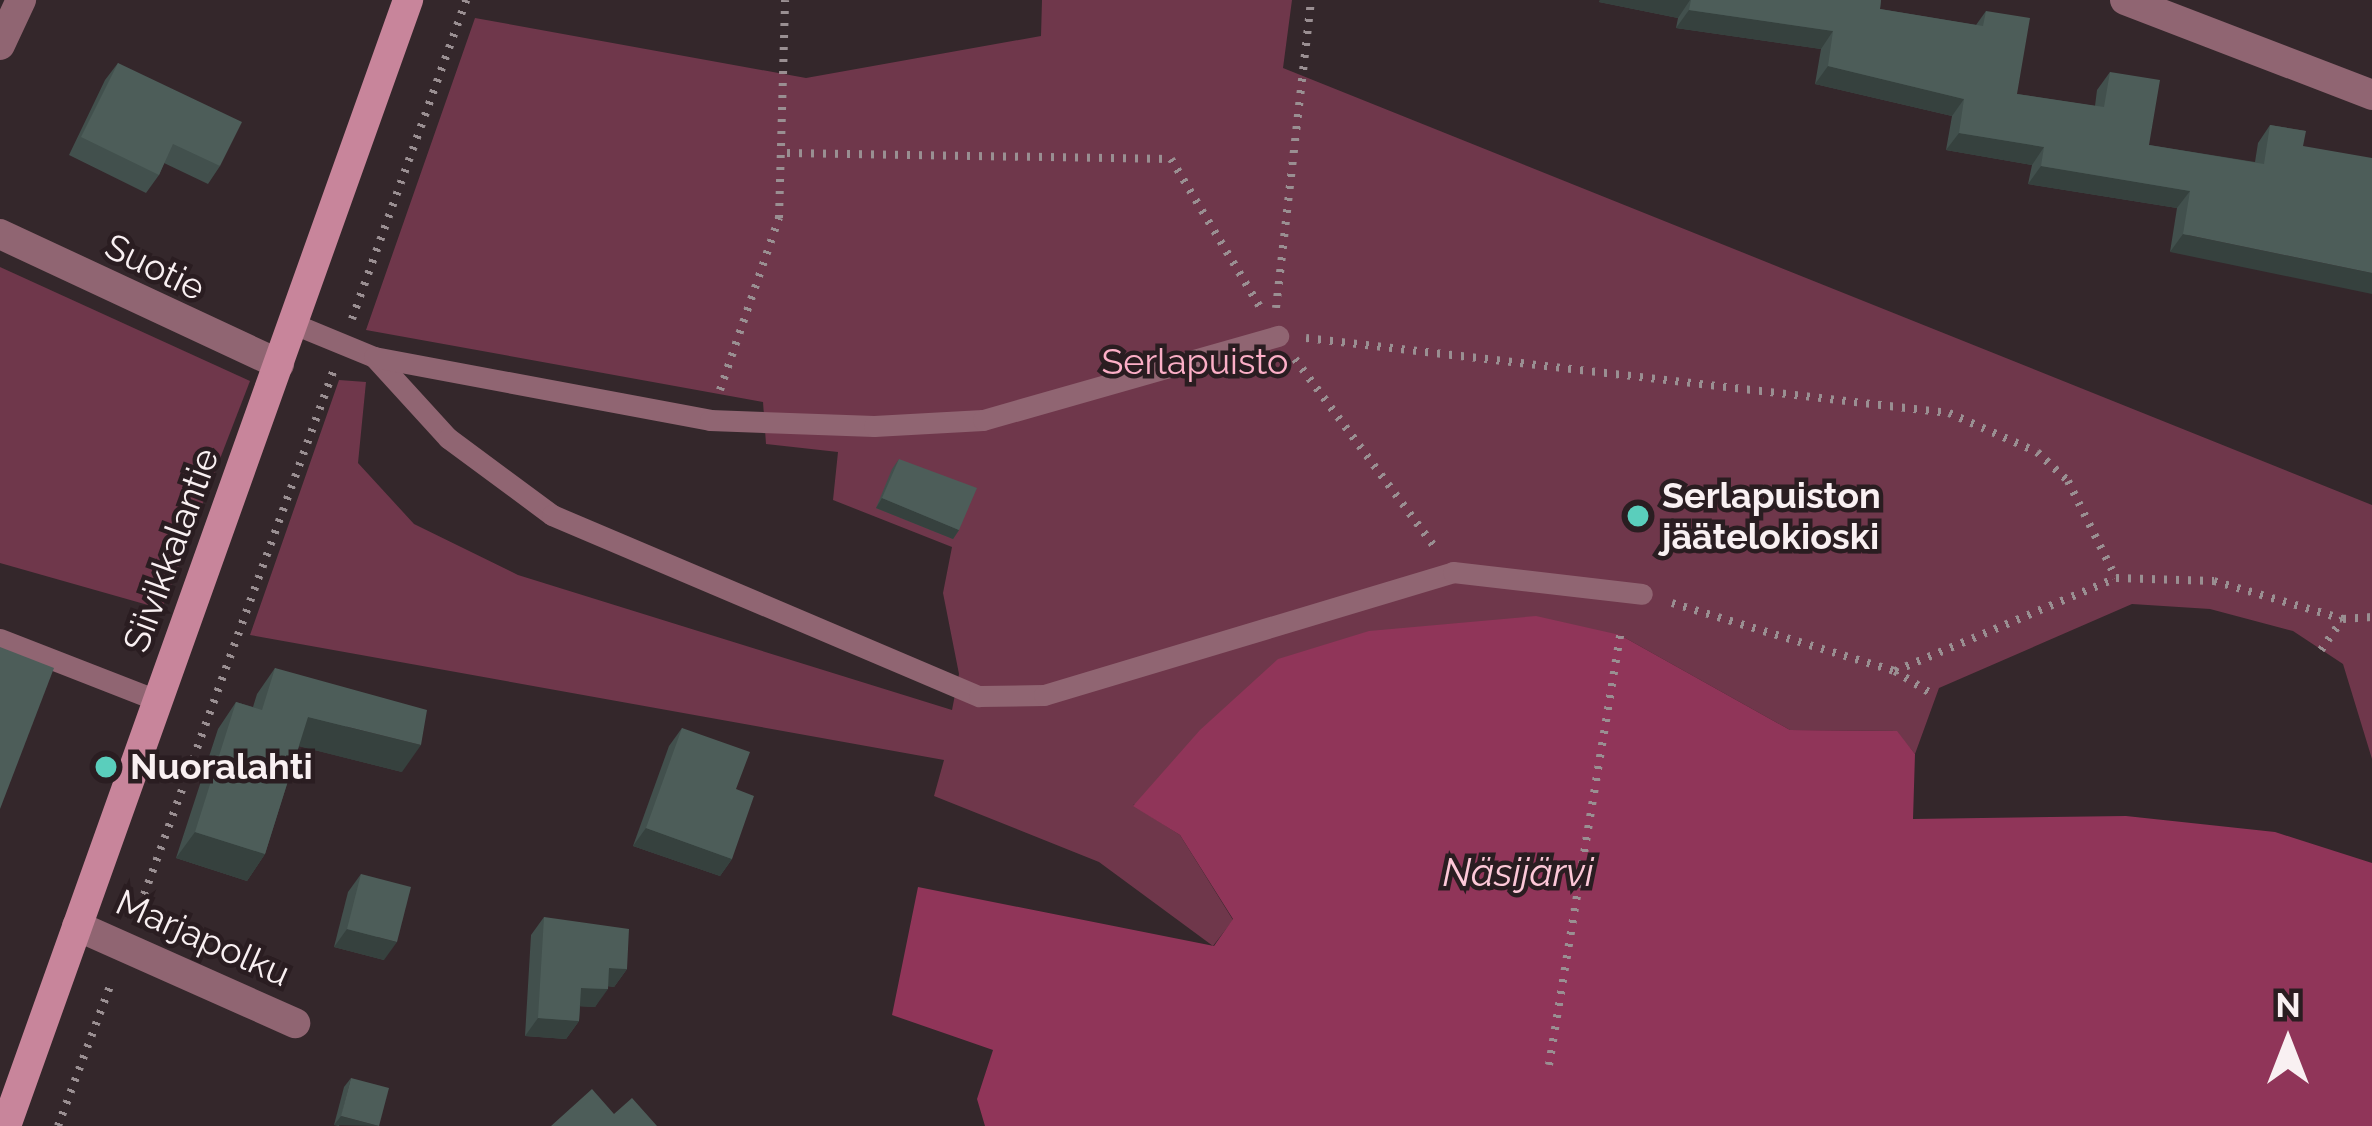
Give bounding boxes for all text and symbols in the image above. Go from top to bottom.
street label: Suotie [98,224,212,310]
park label: Serlapuisto [1101,340,1289,384]
street label: Siivikkalantie [114,442,228,658]
place label: Serlapuiston jäätelokioski [1662,473,1881,558]
marker: Serlapuiston jäätelokioski [1625,503,1651,529]
place label: Nuoralahti [130,745,313,789]
marker: Nuoralahti [93,754,119,780]
water label: Näsijärvi [1442,849,1594,895]
street label: Marjapolku [110,881,296,995]
north arrow [2228,982,2348,1102]
text: N [2275,986,2301,1025]

